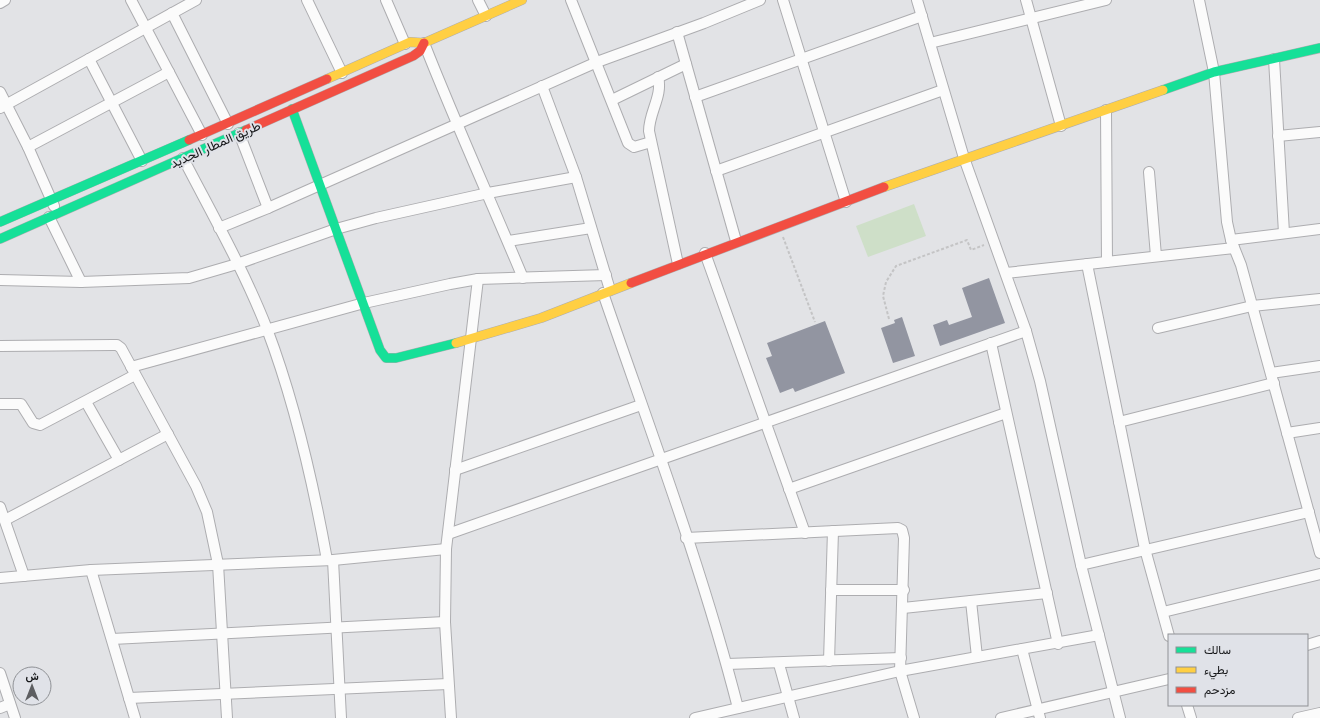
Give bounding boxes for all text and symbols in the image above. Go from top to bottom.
street label: طريق المطار الجديد [167,115,263,172]
legend [1168,634,1308,706]
text: سالك [1204,640,1231,658]
text: بطيء [1204,660,1228,680]
north arrow [12,666,52,706]
text: ش [25,667,39,683]
text: مزدحم [1204,680,1235,698]

